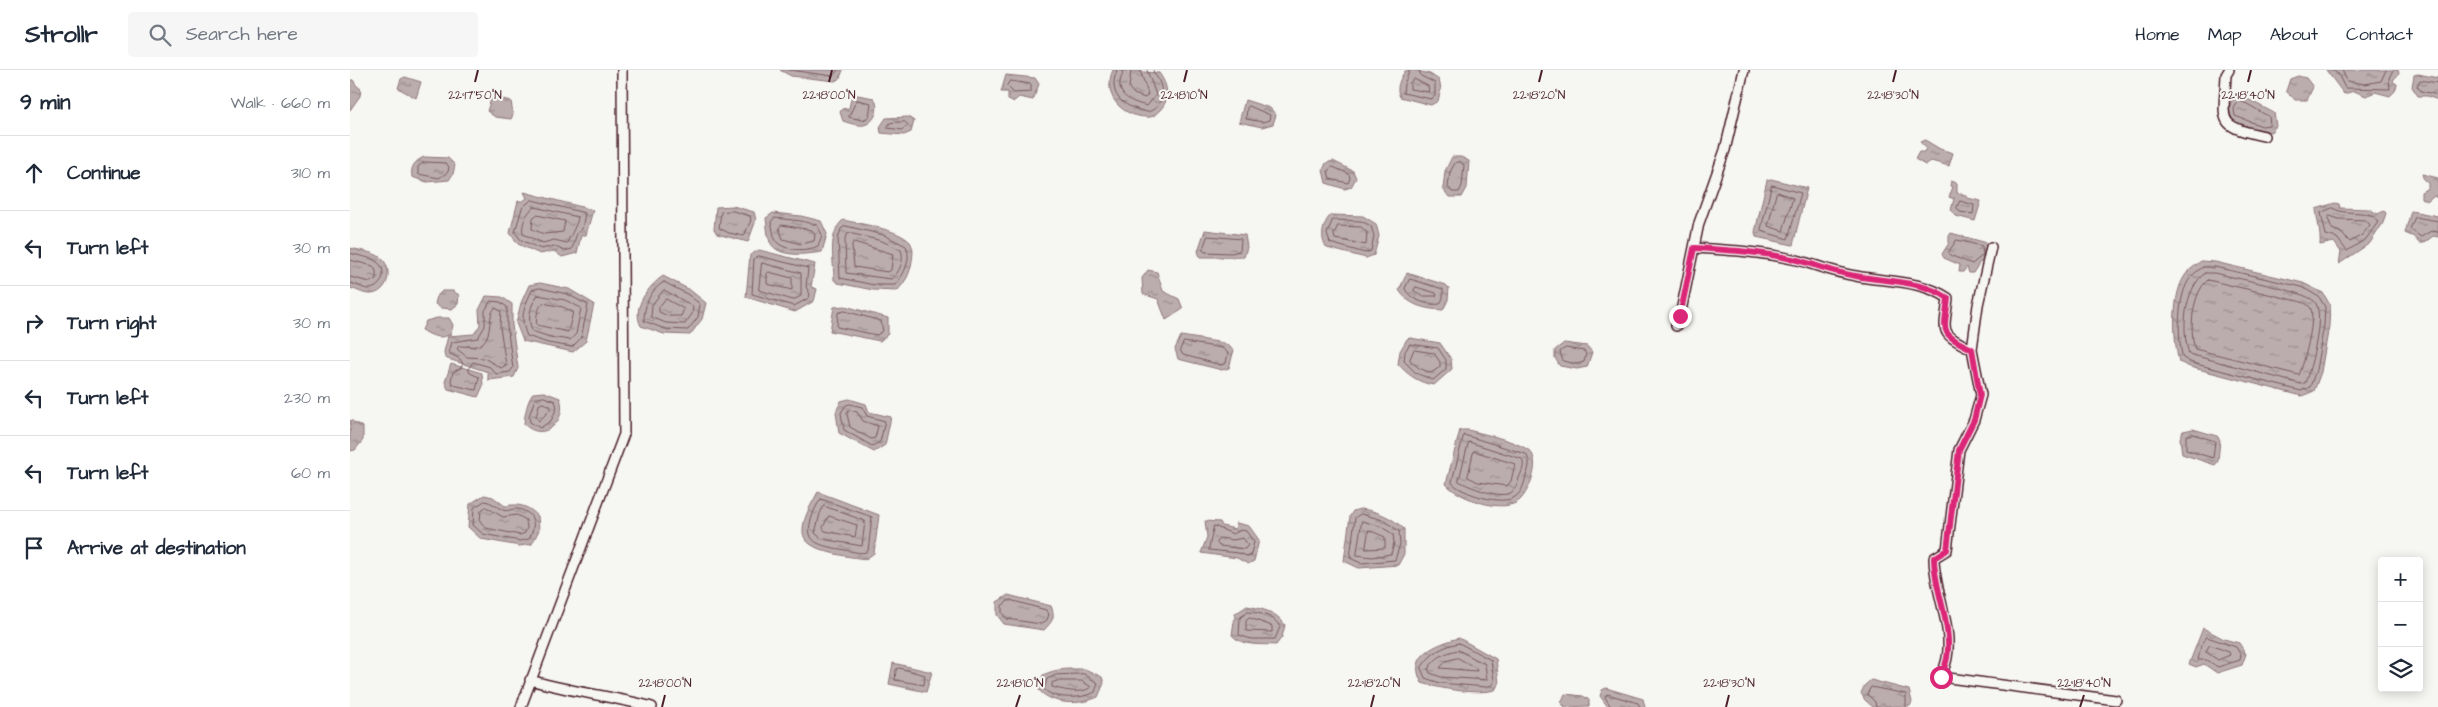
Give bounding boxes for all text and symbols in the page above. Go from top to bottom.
search box [128,12,478,57]
text: Strollr [25,18,98,52]
icon: search [146,21,174,49]
text: Search here [186,21,298,48]
text: Home [2135,22,2180,47]
text: Map [2208,22,2242,47]
text: About [2270,22,2318,47]
text: Contact [2346,22,2413,47]
text: 22°17'50"N [448,87,502,104]
text: 22°18'00"N [802,87,856,104]
text: 22°18'10"N [1160,87,1208,104]
text: 22°18'20"N [1513,87,1566,104]
text: 22°18'30"N [1867,87,1919,104]
text: 22°18'40"N [2221,87,2275,104]
text: 9 min [20,88,70,117]
text: Walk · 660 m [230,92,330,114]
icon: ahead [20,159,48,187]
text: Continue [67,160,141,187]
text: 310 m [291,162,330,184]
icon: left [20,234,48,262]
text: Turn left [67,235,148,262]
text: 30 m [293,237,330,259]
route end [1669,305,1692,328]
icon: right [20,309,48,337]
text: Turn right [67,310,156,337]
text: 30 m [293,312,330,334]
icon: left [20,384,48,412]
text: Turn left [67,385,148,412]
text: 230 m [284,387,330,409]
icon: left [20,459,48,487]
text: Turn left [67,460,148,487]
text: 60 m [291,462,330,484]
icon: arrive [20,534,48,562]
text: Arrive at destination [67,535,246,562]
map controls [2378,557,2423,692]
button: + [2378,557,2423,602]
button: − [2378,602,2423,647]
button: layers [2378,647,2423,692]
route start [1930,666,1953,689]
text: 22°18'00"N [638,675,692,692]
text: 22°18'10"N [996,675,1044,692]
text: 22°18'20"N [1348,675,1401,692]
text: 22°18'30"N [1703,675,1755,692]
text: 22°18'40"N [2057,675,2111,692]

